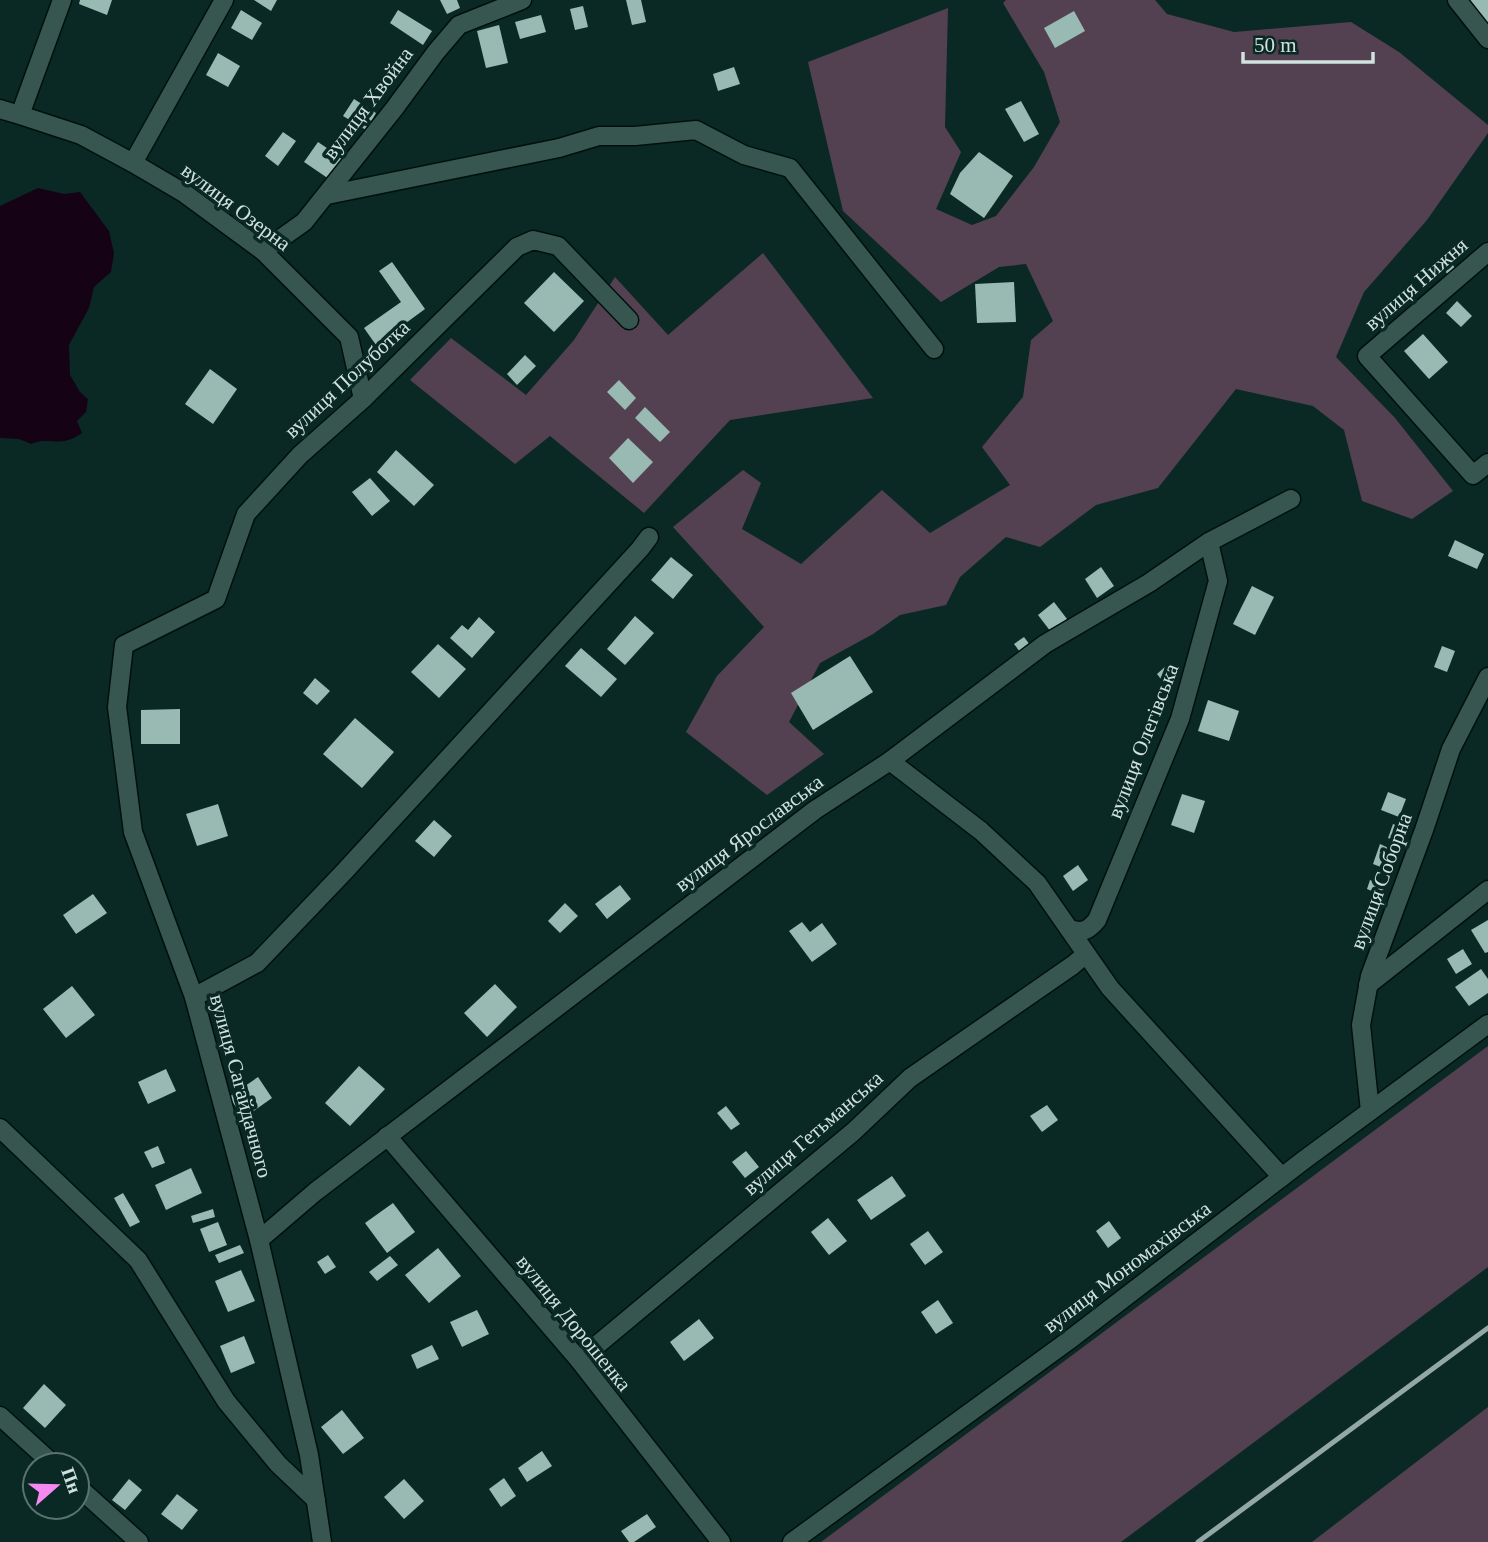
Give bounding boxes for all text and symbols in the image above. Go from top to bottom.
scale bar [1243,21,1372,65]
text: 50 m [1254,33,1297,57]
street label: вулиця Хвойна [318,42,418,164]
street label: вулиця Озерна [177,158,296,256]
street label: вулиця Нижня [1360,233,1473,335]
street label: вулиця Полуботка [280,315,415,443]
street label: вулиця Олегівська [1102,660,1184,822]
street label: вулиця Ярославська [670,769,828,897]
street label: вулиця Соборна [1345,809,1417,952]
street label: вулиця Сагайдачного [205,992,277,1180]
street label: вулиця Гетьманська [738,1065,888,1200]
street label: вулиця Мономахівська [1039,1196,1216,1338]
street label: вулиця Дорошенка [512,1250,637,1397]
north arrow [21,1451,91,1521]
text: Пн [57,1465,86,1496]

